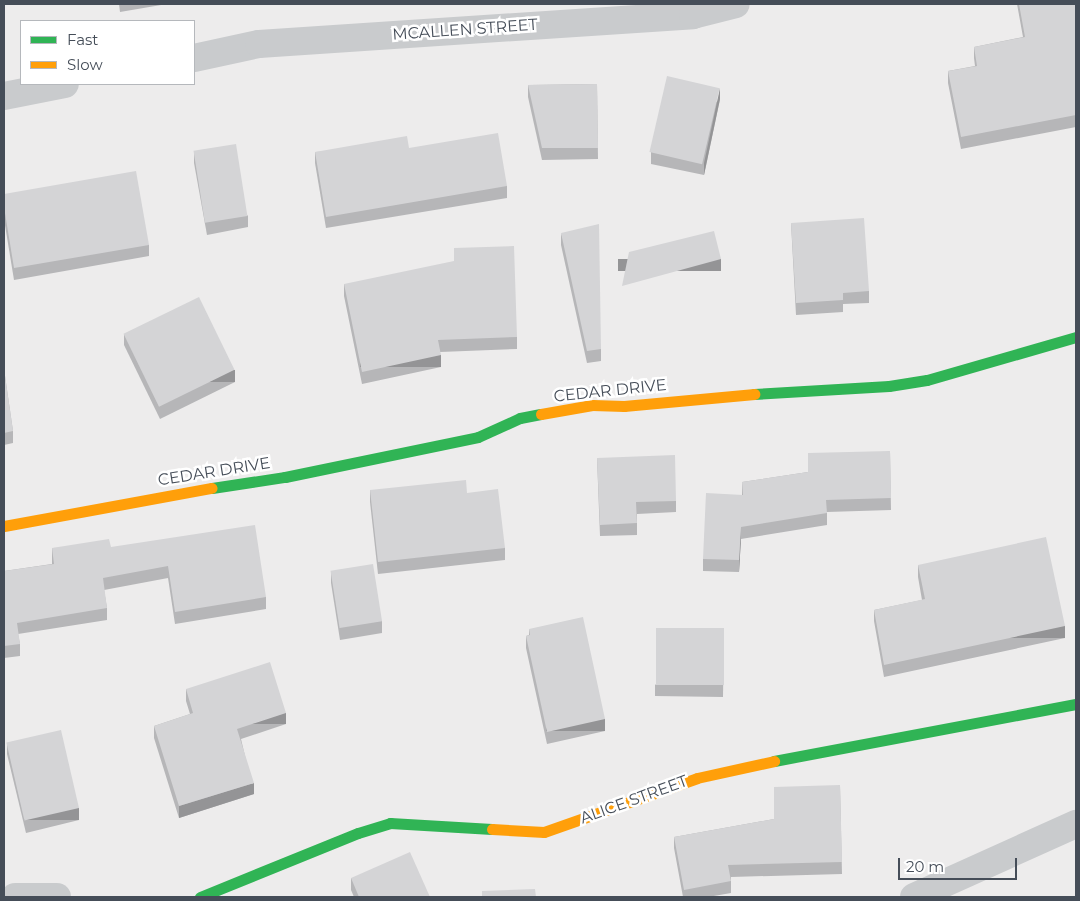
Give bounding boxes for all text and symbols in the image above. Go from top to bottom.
street label: MCALLEN STREET [392,15,538,45]
legend [20,20,195,85]
text: Fast [67,30,98,49]
text: Slow [67,55,103,74]
street label: CEDAR DRIVE [553,376,667,406]
street label: CEDAR DRIVE [157,454,271,490]
street label: ALICE STREET [578,772,690,828]
scale bar [900,848,1019,880]
text: 20 m [906,857,944,876]

